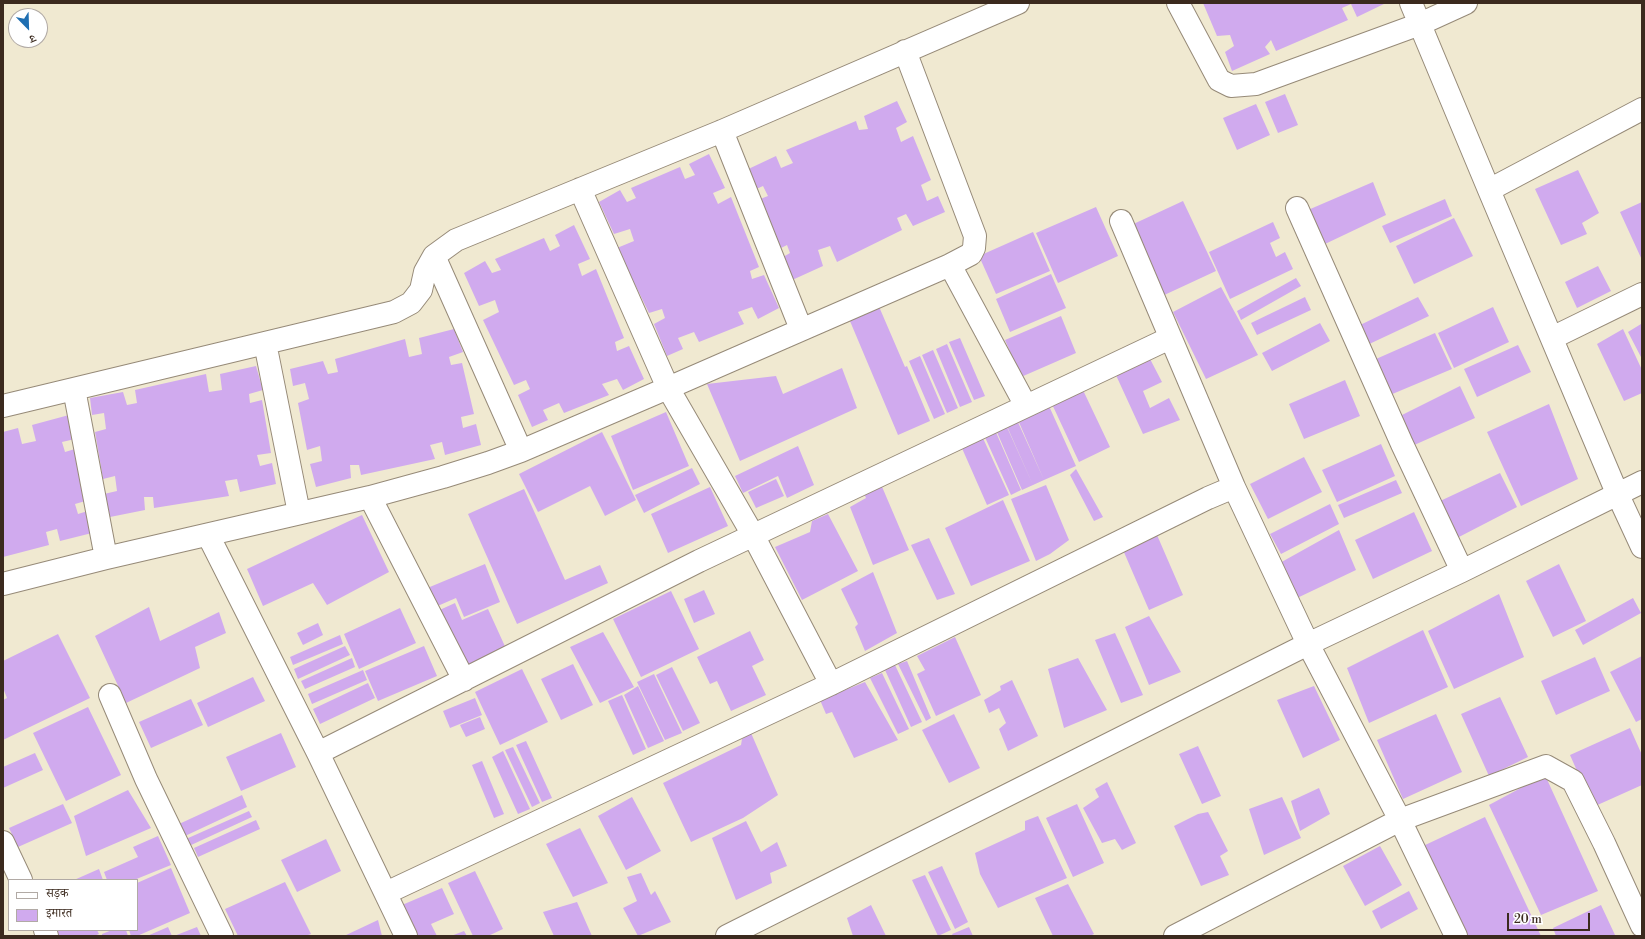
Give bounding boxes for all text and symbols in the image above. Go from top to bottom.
north arrow [8,8,48,48]
text: उ [27,31,38,46]
legend [8,879,138,931]
text: सड़क [46,886,69,901]
scale bar [1509,905,1592,931]
text: इमारत [46,906,72,921]
text: 20 m [1514,912,1542,927]

